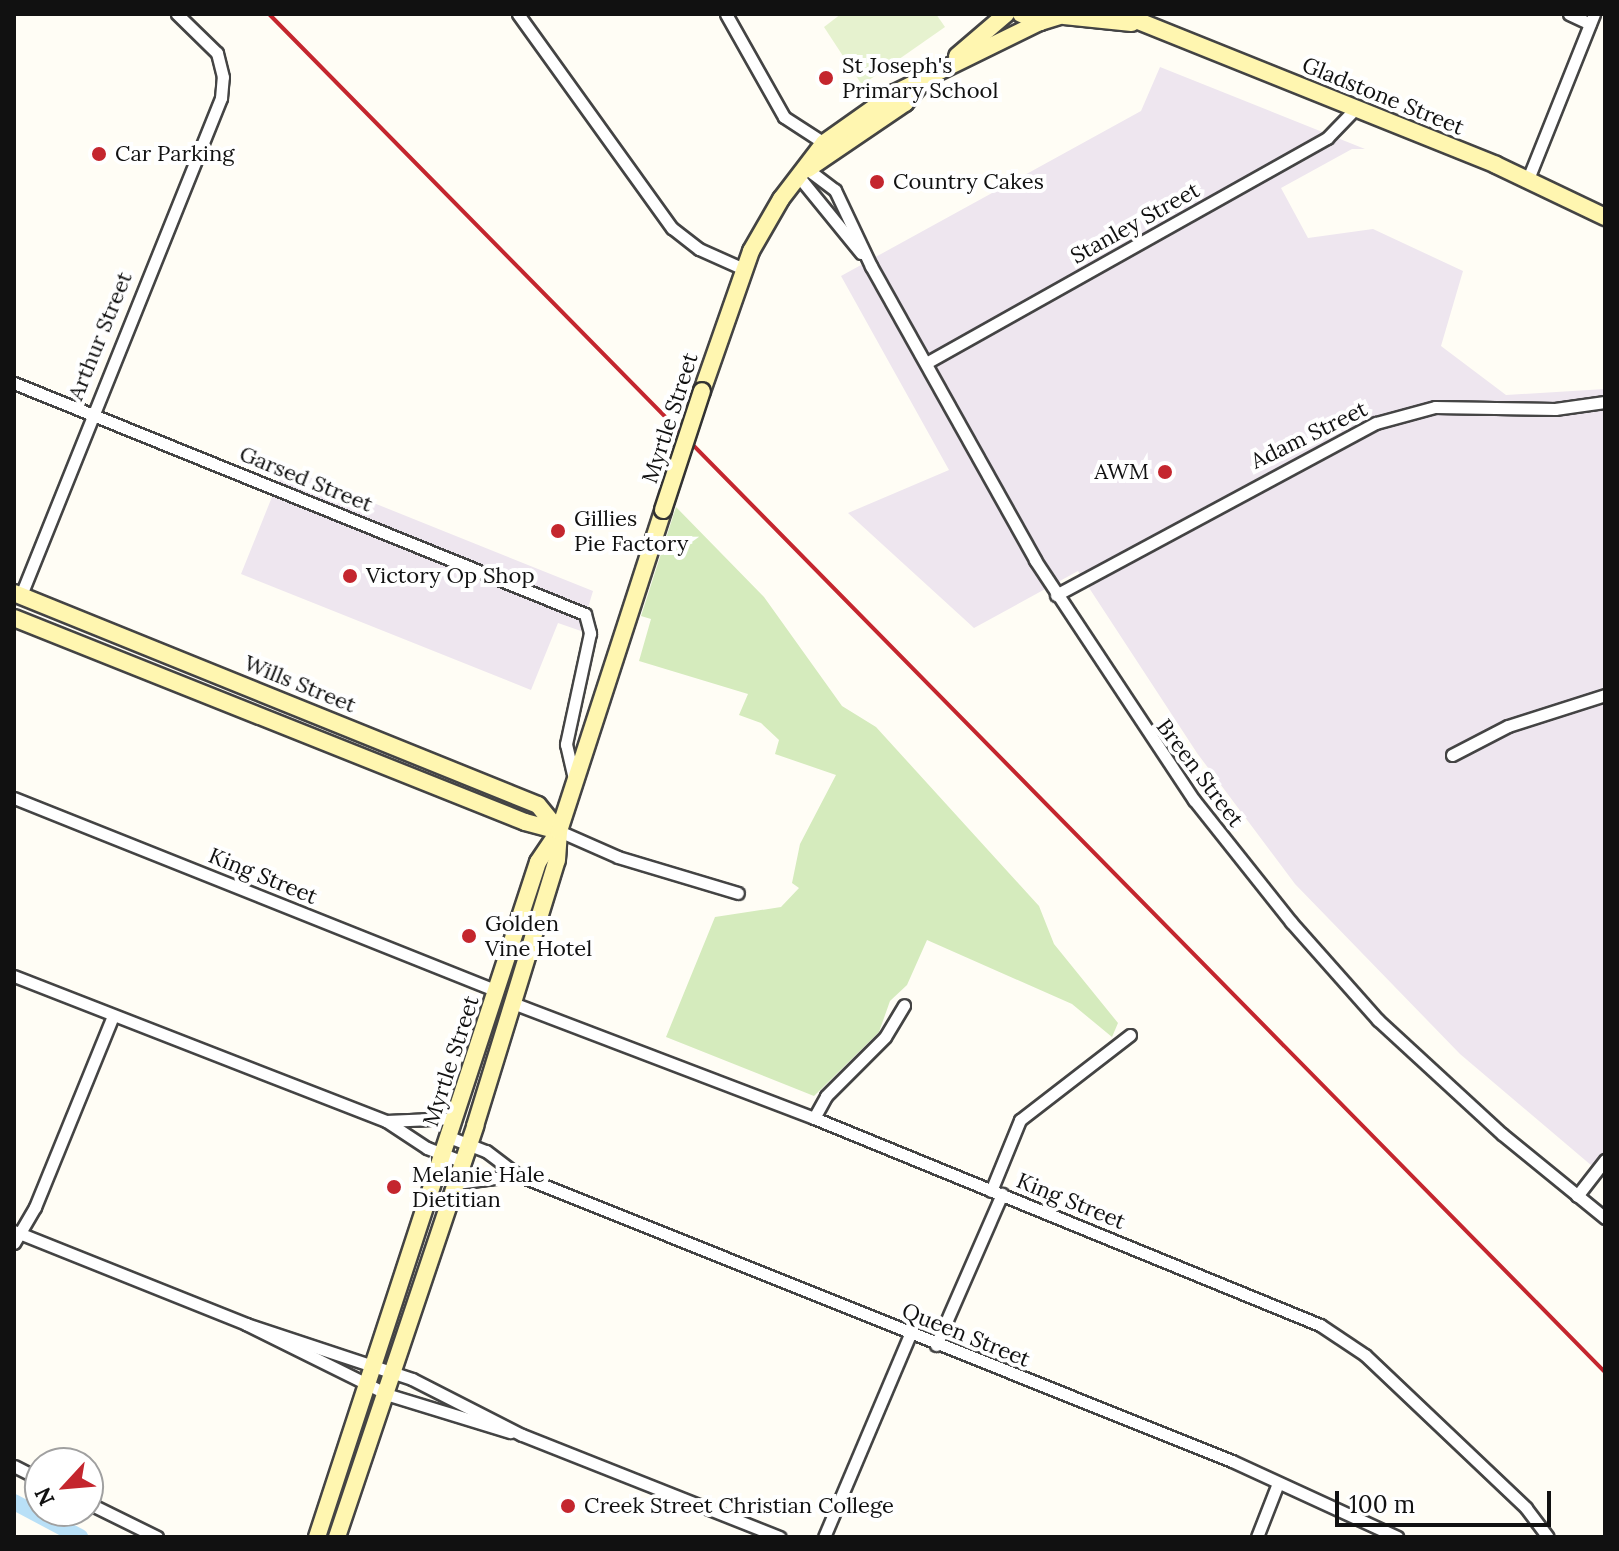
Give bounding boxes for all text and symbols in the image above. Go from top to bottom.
place label: St Joseph's Primary School [842,52,998,104]
street label: Gladstone Street [1298,52,1468,140]
marker: St Joseph's Primary School [817,69,835,87]
place label: Car Parking [115,141,235,167]
marker: Car Parking [90,145,108,163]
place label: Country Cakes [893,169,1044,195]
marker: Country Cakes [868,173,886,191]
street label: Stanley Street [1066,177,1204,269]
street label: Arthur Street [62,268,138,404]
street label: Myrtle Street [636,349,704,487]
street label: Adam Street [1247,395,1371,475]
street label: Garsed Street [236,440,376,518]
place label: AWM [1094,459,1149,485]
marker: AWM [1156,463,1174,481]
place label: Gillies Pie Factory [574,505,688,556]
marker: Gillies Pie Factory [549,522,567,540]
place label: Victory Op Shop [366,563,535,589]
marker: Victory Op Shop [341,567,359,585]
street label: Wills Street [240,650,360,718]
street label: Breen Street [1151,714,1249,832]
street label: King Street [205,842,321,910]
place label: Golden Vine Hotel [485,910,592,962]
marker: Golden Vine Hotel [460,927,478,945]
street label: Myrtle Street [417,992,485,1130]
place label: Melanie Hale Dietitian [412,1161,545,1212]
street label: King Street [1013,1167,1129,1235]
marker: Melanie Hale Dietitian [383,1176,405,1198]
street label: Queen Street [898,1297,1034,1373]
north arrow [24,1447,104,1527]
scale bar [1339,1475,1555,1525]
text: N [28,1483,61,1510]
text: 100 m [1349,1489,1415,1520]
place label: Creek Street Christian College [584,1493,894,1519]
marker: Creek Street Christian College [559,1497,577,1515]

